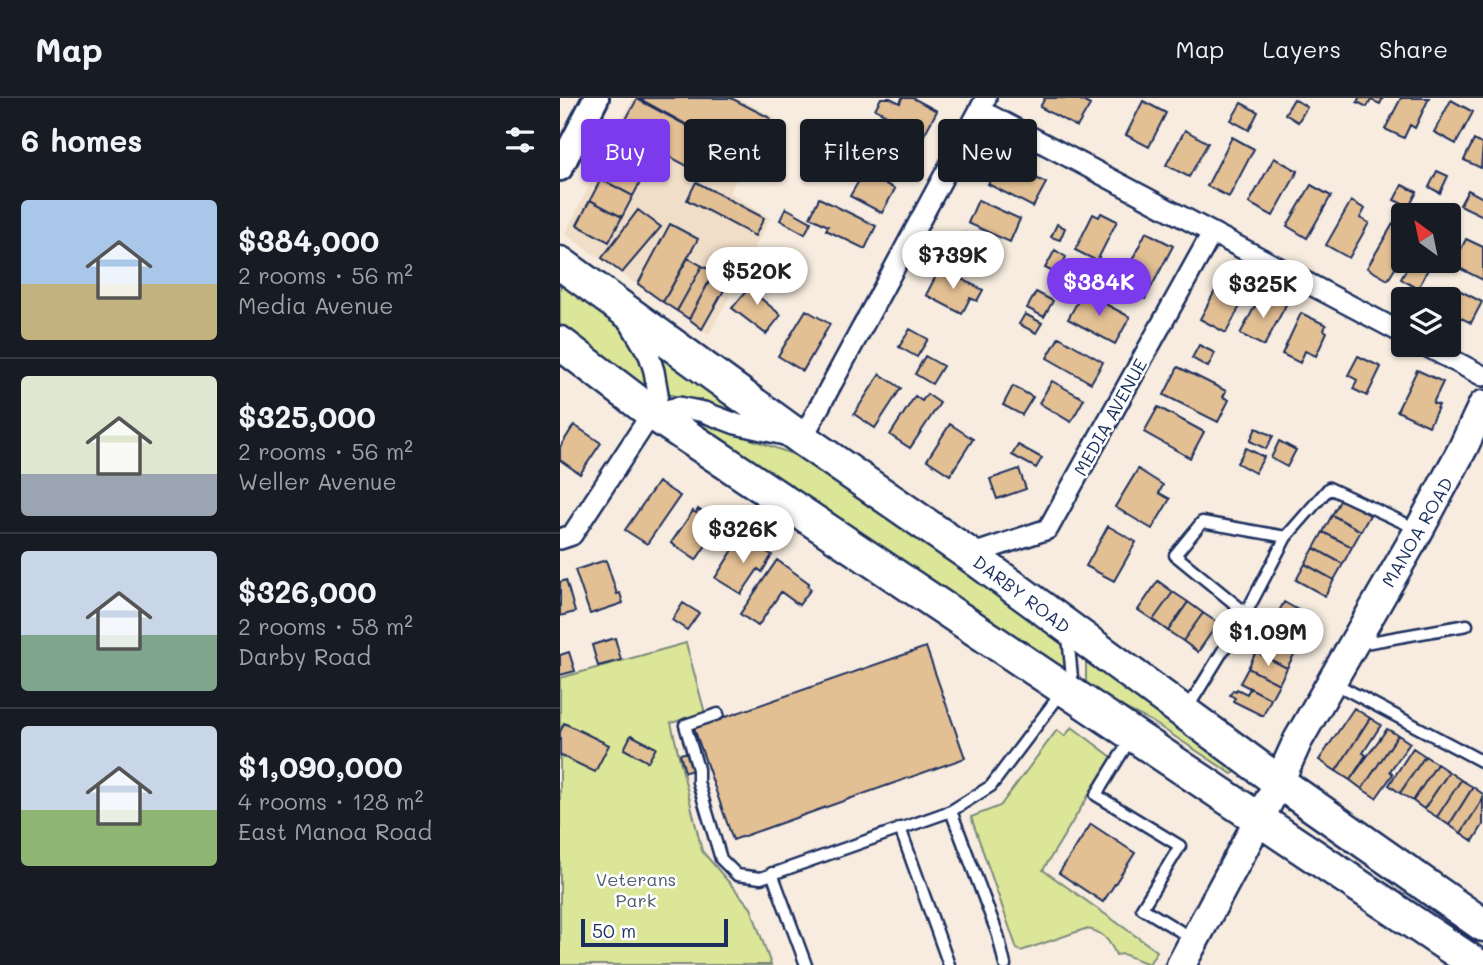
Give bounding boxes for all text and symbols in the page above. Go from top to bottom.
text: Map [35,27,103,70]
text: Map [1176,33,1224,64]
text: Layers [1262,33,1341,64]
text: Share [1379,33,1448,64]
chip: Buy [581,119,670,182]
chip: Rent [684,119,786,182]
chip: Filters [800,119,924,182]
chip: New [938,119,1037,182]
text: 6 homes [21,120,142,160]
icon: filters [501,121,539,159]
north arrow [1391,203,1461,273]
map controls [1391,203,1461,357]
text: $384,000 [238,220,379,260]
icon: home [77,228,161,312]
pin: $739K [904,232,1002,291]
text: $739K [918,239,988,269]
pin: $520K [708,248,806,307]
text: $520K [722,255,792,285]
pin: $384K [1050,258,1148,318]
text: 2 rooms · 56 m² [238,260,413,290]
pin: $325K [1214,260,1312,320]
text: $384K [1063,266,1135,296]
text: $325K [1228,268,1298,298]
button: layers [1391,287,1461,357]
text: Media Avenue [238,290,393,320]
street label: MEDIA AVENUE [1068,354,1152,480]
text: $325,000 [238,396,376,436]
icon: home [77,404,161,488]
text: 2 rooms · 56 m² [238,436,413,466]
text: Weller Avenue [238,466,397,496]
street label: MANOA ROAD [1376,473,1458,591]
pin: $326K [694,505,792,565]
text: $326K [708,513,778,543]
street label: DARBY ROAD [969,550,1075,638]
text: $326,000 [238,571,377,611]
icon: home [77,579,161,663]
pin: $1.09M [1211,608,1325,668]
text: 2 rooms · 58 m² [238,611,413,641]
text: $1.09M [1229,616,1307,646]
text: Darby Road [238,641,371,671]
text: $1,090,000 [238,746,403,786]
icon: home [77,754,161,838]
text: 4 rooms · 128 m² [238,786,423,816]
text: East Manoa Road [238,816,432,846]
park label: Veterans Park [596,867,676,912]
scale bar [581,916,728,948]
text: 50 m [592,918,636,943]

